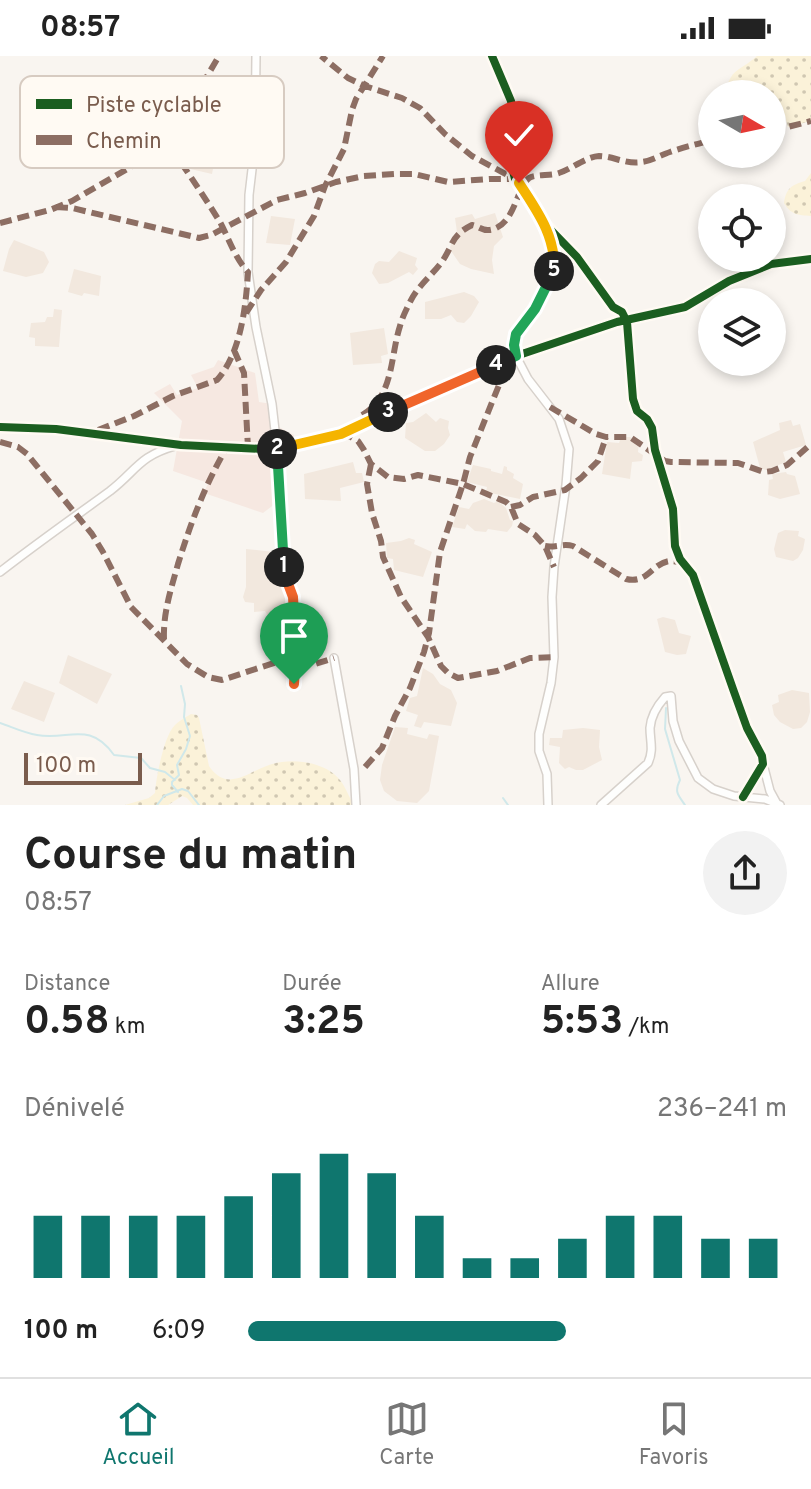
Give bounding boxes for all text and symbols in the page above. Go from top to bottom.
text: 08:57 [40,10,120,47]
legend [20,76,284,168]
north arrow [698,80,786,168]
map controls [698,80,786,376]
text: Piste cyclable [86,93,222,120]
pin [485,101,553,183]
icon: check [497,113,541,157]
text: Chemin [86,129,162,156]
button: locate [698,184,786,272]
pin: 5 [534,251,574,291]
text: 5 [547,257,561,284]
button: layers [698,288,786,376]
pin: 4 [476,345,516,385]
text: 4 [489,351,503,378]
pin: 3 [368,392,408,432]
text: 3 [381,398,395,425]
pin: 2 [257,429,297,469]
text: 2 [270,435,284,462]
pin: 1 [264,547,304,587]
text: 1 [280,553,288,580]
pin [260,602,328,684]
icon: arrive [272,614,316,658]
scale bar [24,749,142,785]
text: 100 m [36,753,96,780]
text: Course du matin [24,829,357,885]
button: share [703,831,787,915]
text: 08:57 [24,887,92,920]
text: Distance [24,971,110,998]
text: Durée [282,971,342,998]
text: Allure [541,971,600,998]
text: 0.58 [24,998,110,1048]
text: 3:25 [282,998,365,1048]
text: 5:53 [541,998,623,1048]
text: km [110,1014,145,1041]
text: /km [623,1014,669,1041]
text: Dénivelé [24,1093,125,1126]
text: 236–241 m [657,1093,787,1126]
text: 100 m [24,1315,98,1348]
text: 6:09 [152,1315,206,1348]
tab: Accueil [102,1397,174,1472]
tab: Carte [379,1397,434,1472]
tab: Favoris [639,1397,709,1472]

